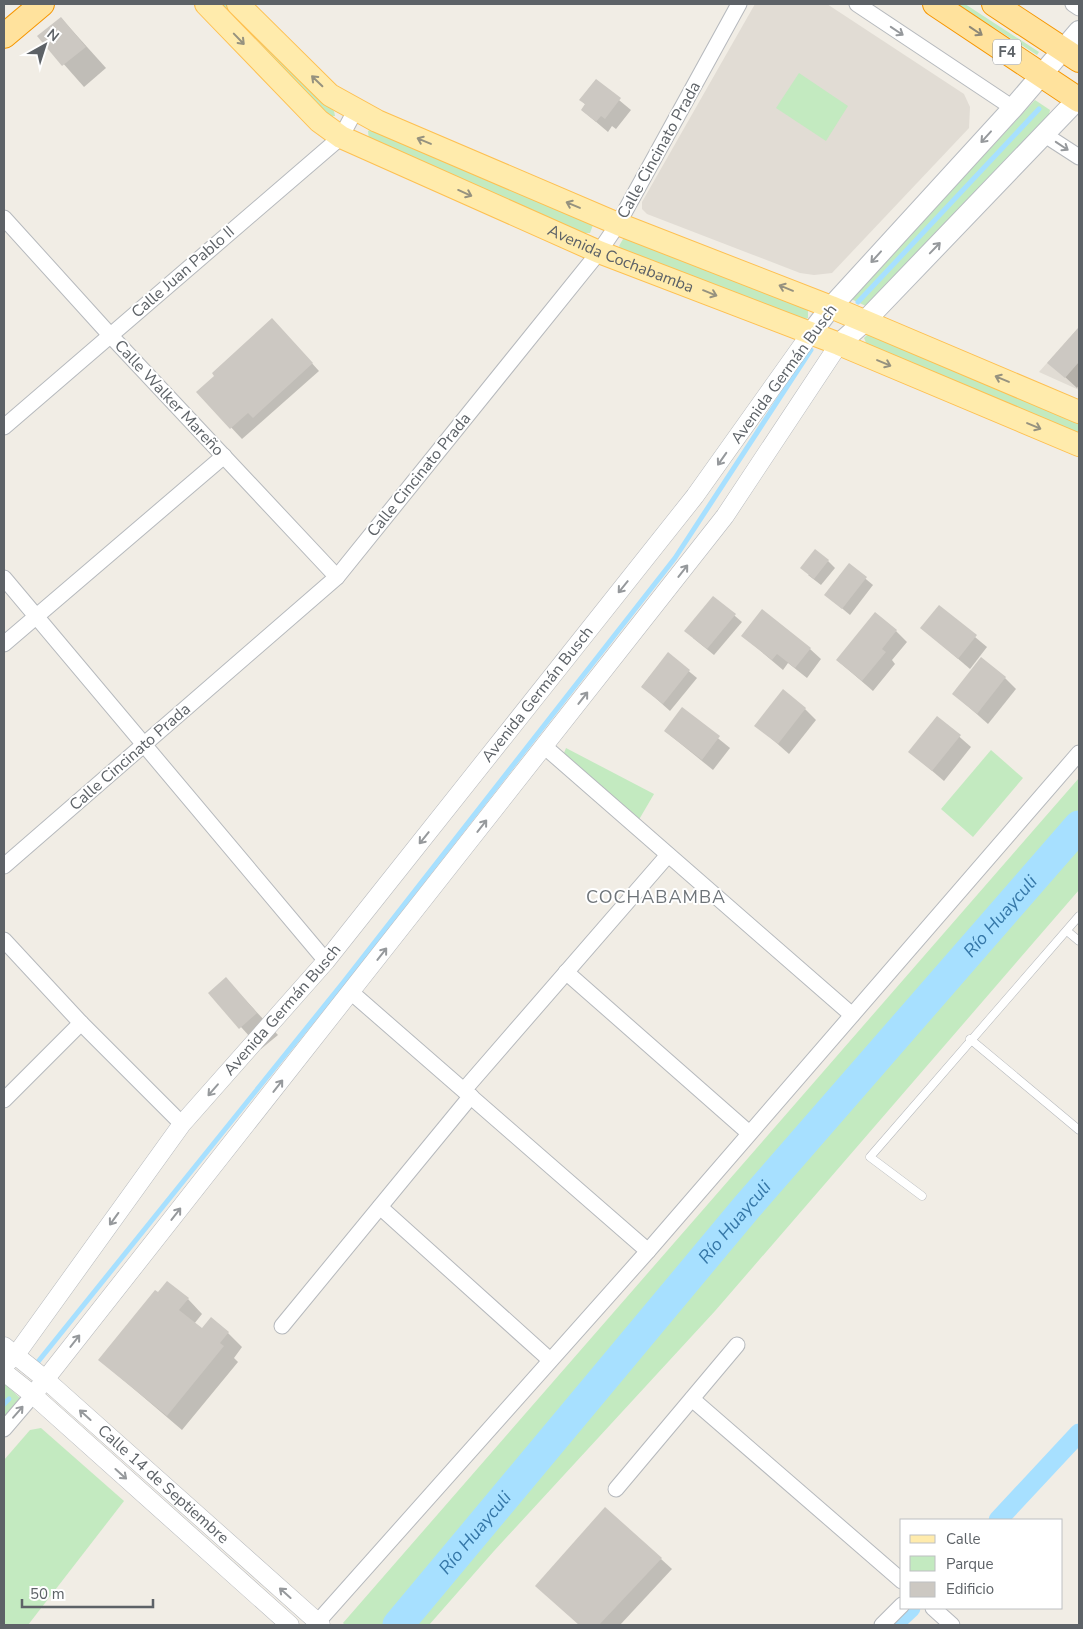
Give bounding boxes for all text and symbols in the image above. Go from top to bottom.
north arrow [20,20,70,70]
text: N [43,25,63,46]
one-way arrow [890,26,904,36]
one-way arrow [968,26,982,36]
one-way arrow [233,32,245,44]
road number: F4 [993,40,1021,64]
one-way arrow [311,75,323,87]
street label: Calle Cincinato Prada [612,77,706,223]
one-way arrow [980,131,992,144]
one-way arrow [416,136,431,145]
one-way arrow [1055,141,1069,151]
one-way arrow [457,188,472,198]
one-way arrow [566,199,581,209]
street label: Avenida Cochabamba [544,219,697,298]
street label: Calle Juan Pablo II [127,221,239,323]
one-way arrow [929,242,941,254]
one-way arrow [870,251,882,263]
one-way arrow [779,283,794,293]
one-way arrow [702,289,717,299]
street label: Avenida Germán Busch [726,300,842,448]
street label: Calle Walker Mareño [109,335,229,461]
one-way arrow [876,358,891,368]
one-way arrow [995,373,1010,383]
street label: Calle Cincinato Prada [362,408,476,542]
one-way arrow [1026,421,1041,431]
one-way arrow [717,452,728,465]
one-way arrow [677,564,688,577]
one-way arrow [617,581,628,594]
street label: Avenida Germán Busch [477,622,598,767]
one-way arrow [577,692,588,705]
street label: Calle Cincinato Prada [65,698,195,816]
one-way arrow [477,820,488,833]
one-way arrow [418,831,429,844]
water label: Río Huayculi [958,870,1043,962]
district label: COCHABAMBA [586,885,726,909]
street label: Avenida Germán Busch [219,940,346,1080]
one-way arrow [377,948,388,961]
one-way arrow [272,1080,283,1093]
one-way arrow [207,1083,219,1096]
water label: Río Huayculi [693,1175,777,1268]
one-way arrow [171,1207,182,1220]
one-way arrow [109,1211,119,1225]
one-way arrow [70,1335,81,1348]
one-way arrow [13,1406,24,1419]
one-way arrow [78,1409,91,1420]
street label: Calle 14 de Septiembre [93,1420,234,1549]
one-way arrow [115,1469,128,1480]
water label: Río Huayculi [433,1486,517,1579]
legend [900,1519,1063,1609]
text: Calle [946,1529,981,1549]
text: Parque [946,1554,994,1574]
scale bar [22,1576,154,1608]
text: Edificio [946,1579,994,1599]
text: 50 m [30,1584,65,1604]
one-way arrow [278,1587,291,1599]

